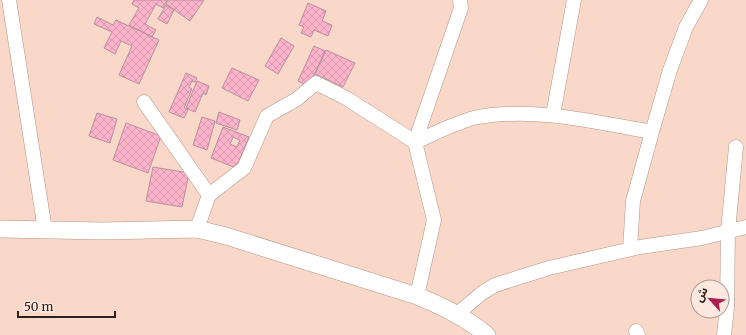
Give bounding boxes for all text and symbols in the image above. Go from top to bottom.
north arrow [690,279,730,319]
text: ش [691,285,711,304]
scale bar [18,293,115,319]
text: 50 m [24,299,53,314]

